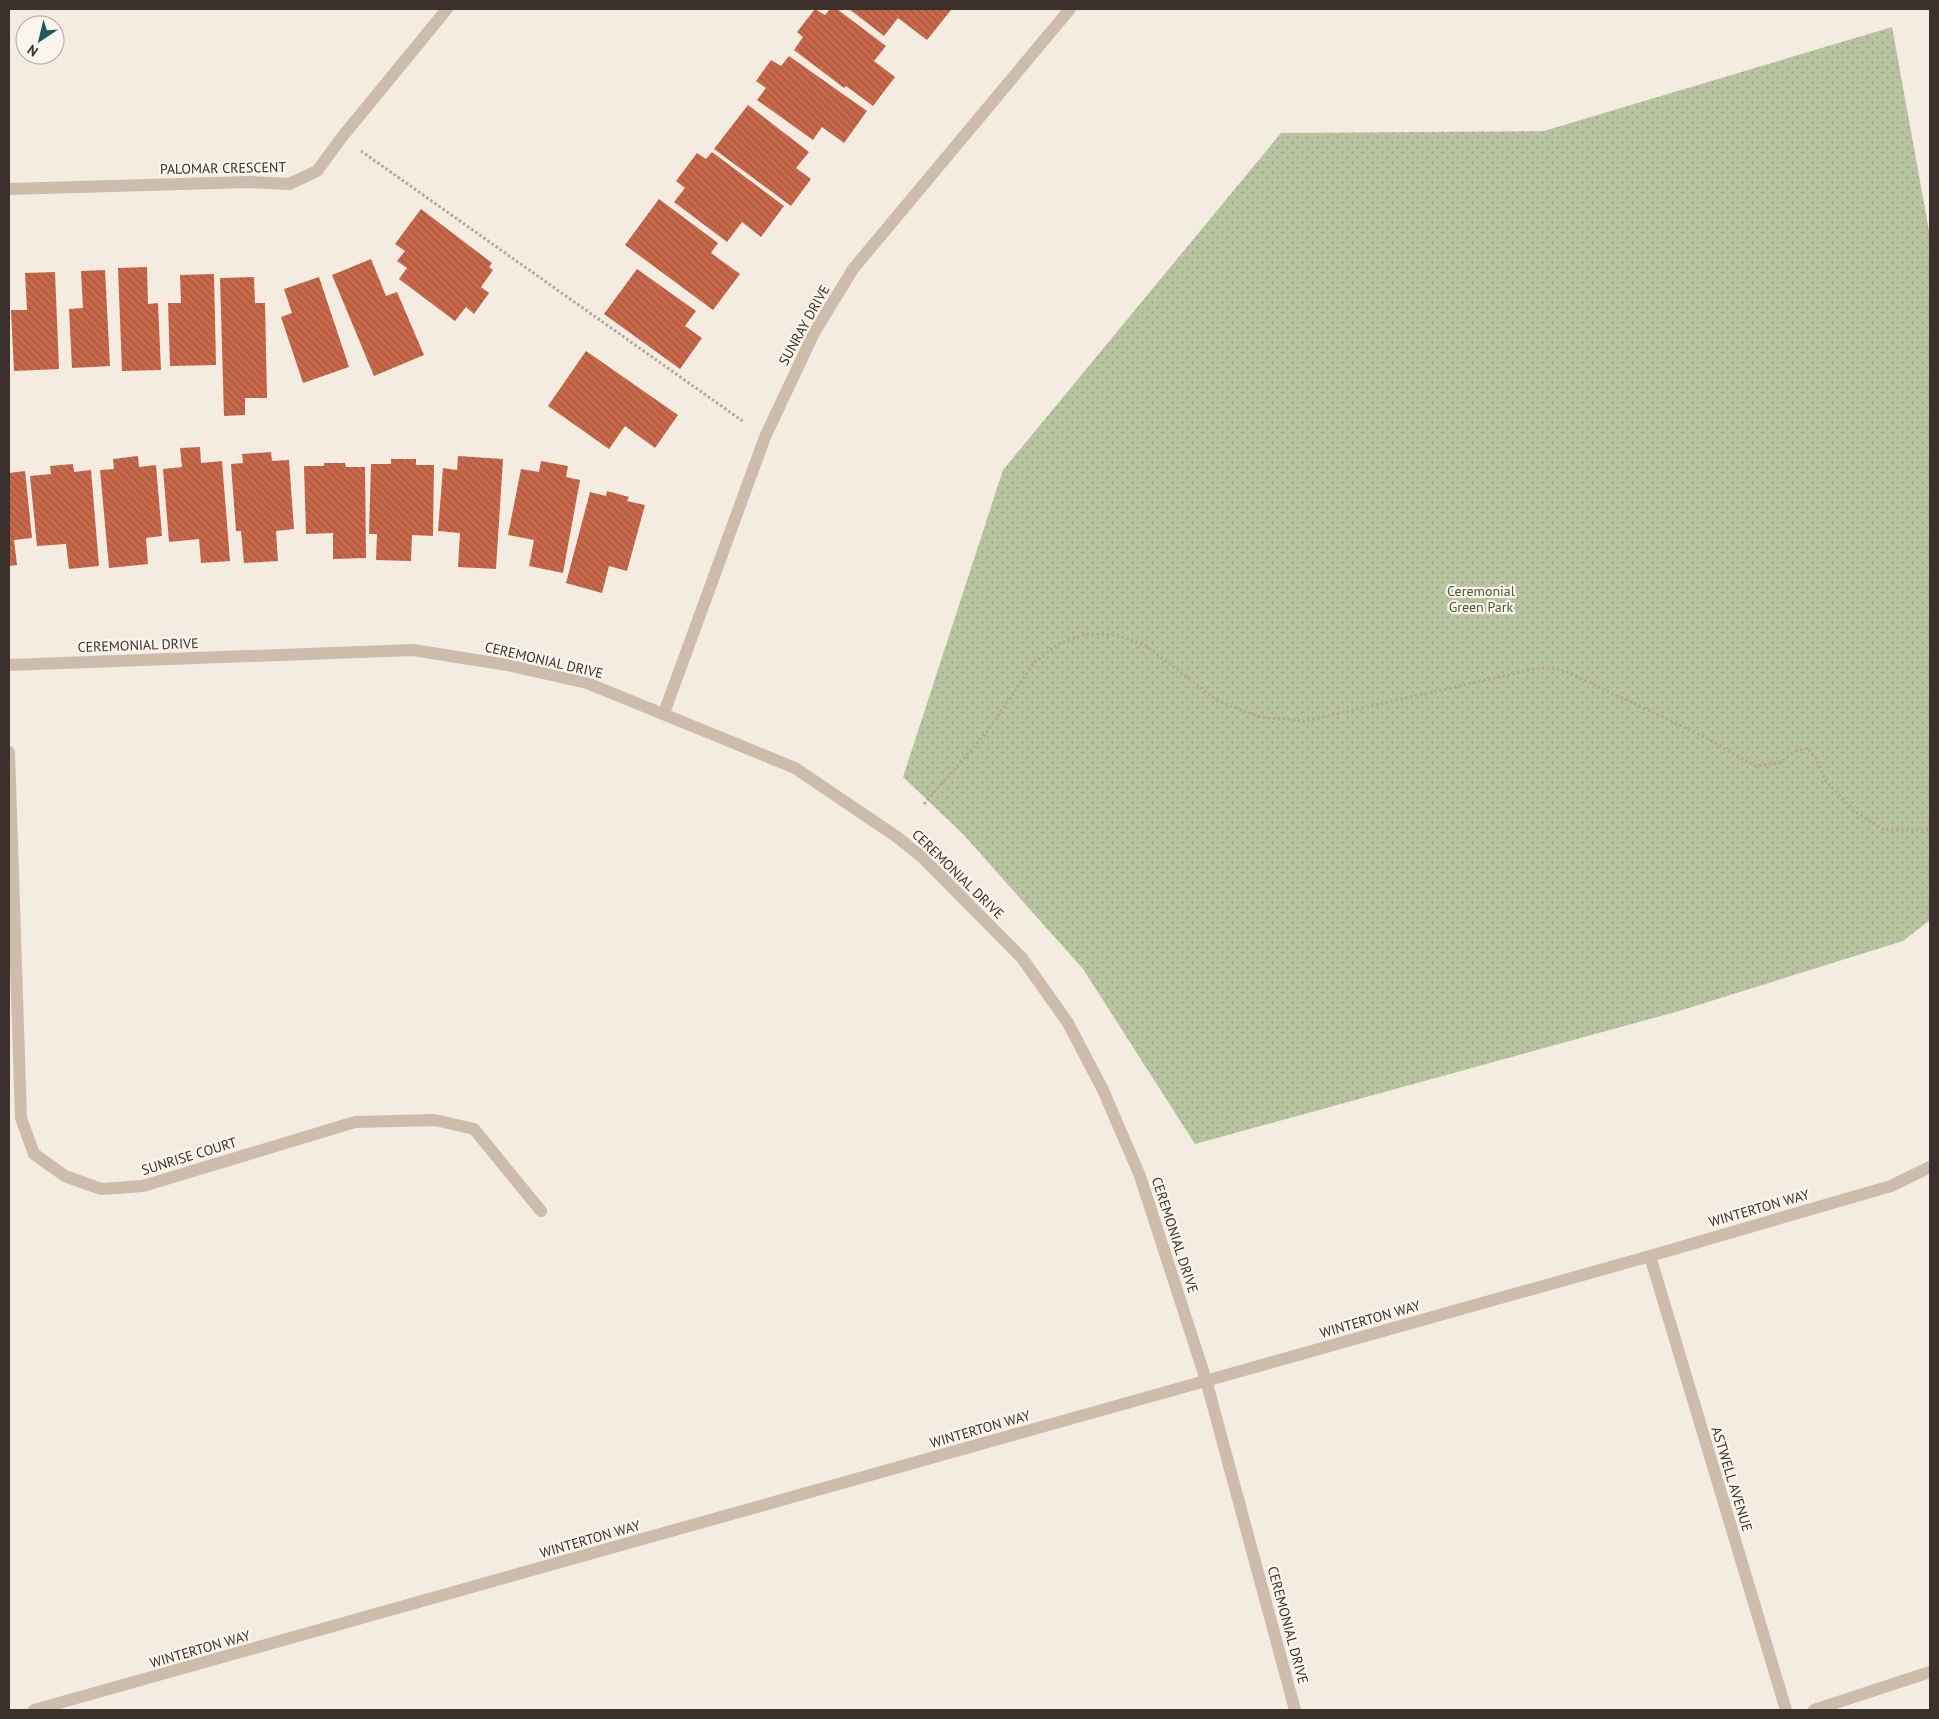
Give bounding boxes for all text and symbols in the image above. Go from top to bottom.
north arrow [15,15,65,65]
text: N [24,41,41,61]
street label: PALOMAR CRESCENT [160,158,287,178]
street label: SUNRAY DRIVE [774,282,834,368]
park label: Ceremonial Green Park [1447,582,1515,616]
street label: CEREMONIAL DRIVE [77,634,199,656]
street label: CEREMONIAL DRIVE [483,638,605,682]
street label: CEREMONIAL DRIVE [908,825,1008,923]
street label: SUNRISE COURT [139,1133,239,1179]
street label: CEREMONIAL DRIVE [1148,1175,1202,1295]
street label: WINTERTON WAY [1707,1185,1811,1231]
street label: WINTERTON WAY [1318,1296,1422,1342]
street label: WINTERTON WAY [928,1406,1032,1452]
street label: ASTWELL AVENUE [1707,1424,1757,1534]
street label: WINTERTON WAY [538,1516,642,1562]
street label: CEREMONIAL DRIVE [1264,1564,1312,1686]
street label: WINTERTON WAY [148,1626,252,1672]

